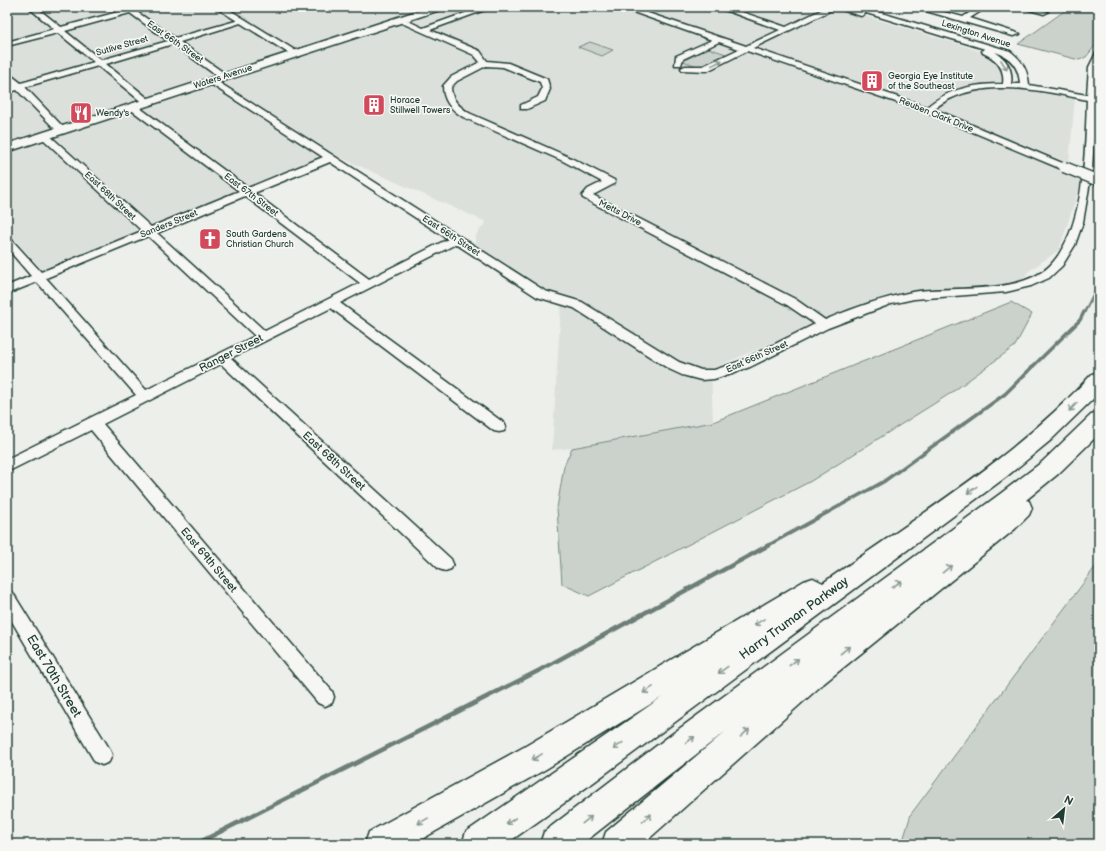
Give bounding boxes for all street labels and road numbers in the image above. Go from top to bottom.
street label: East 66th Street [145,18,206,66]
street label: Lexington Avenue [940,18,1013,51]
street label: Sutlive Street [95,33,149,59]
street label: Waters Avenue [192,62,254,92]
street label: Reuben Clark Drive [897,95,975,135]
street label: East 68th Street [82,169,138,223]
street label: East 67th Street [222,171,281,219]
street label: Metts Drive [597,198,644,229]
street label: Sanders Street [139,207,199,240]
street label: East 66th Street [420,213,482,259]
street label: Ranger Street [197,331,266,375]
street label: East 66th Street [724,338,790,376]
street label: East 68th Street [300,429,368,494]
street label: East 69th Street [178,525,240,596]
street label: Harry Truman Parkway [736,573,852,663]
street label: East 70th Street [23,632,85,720]

